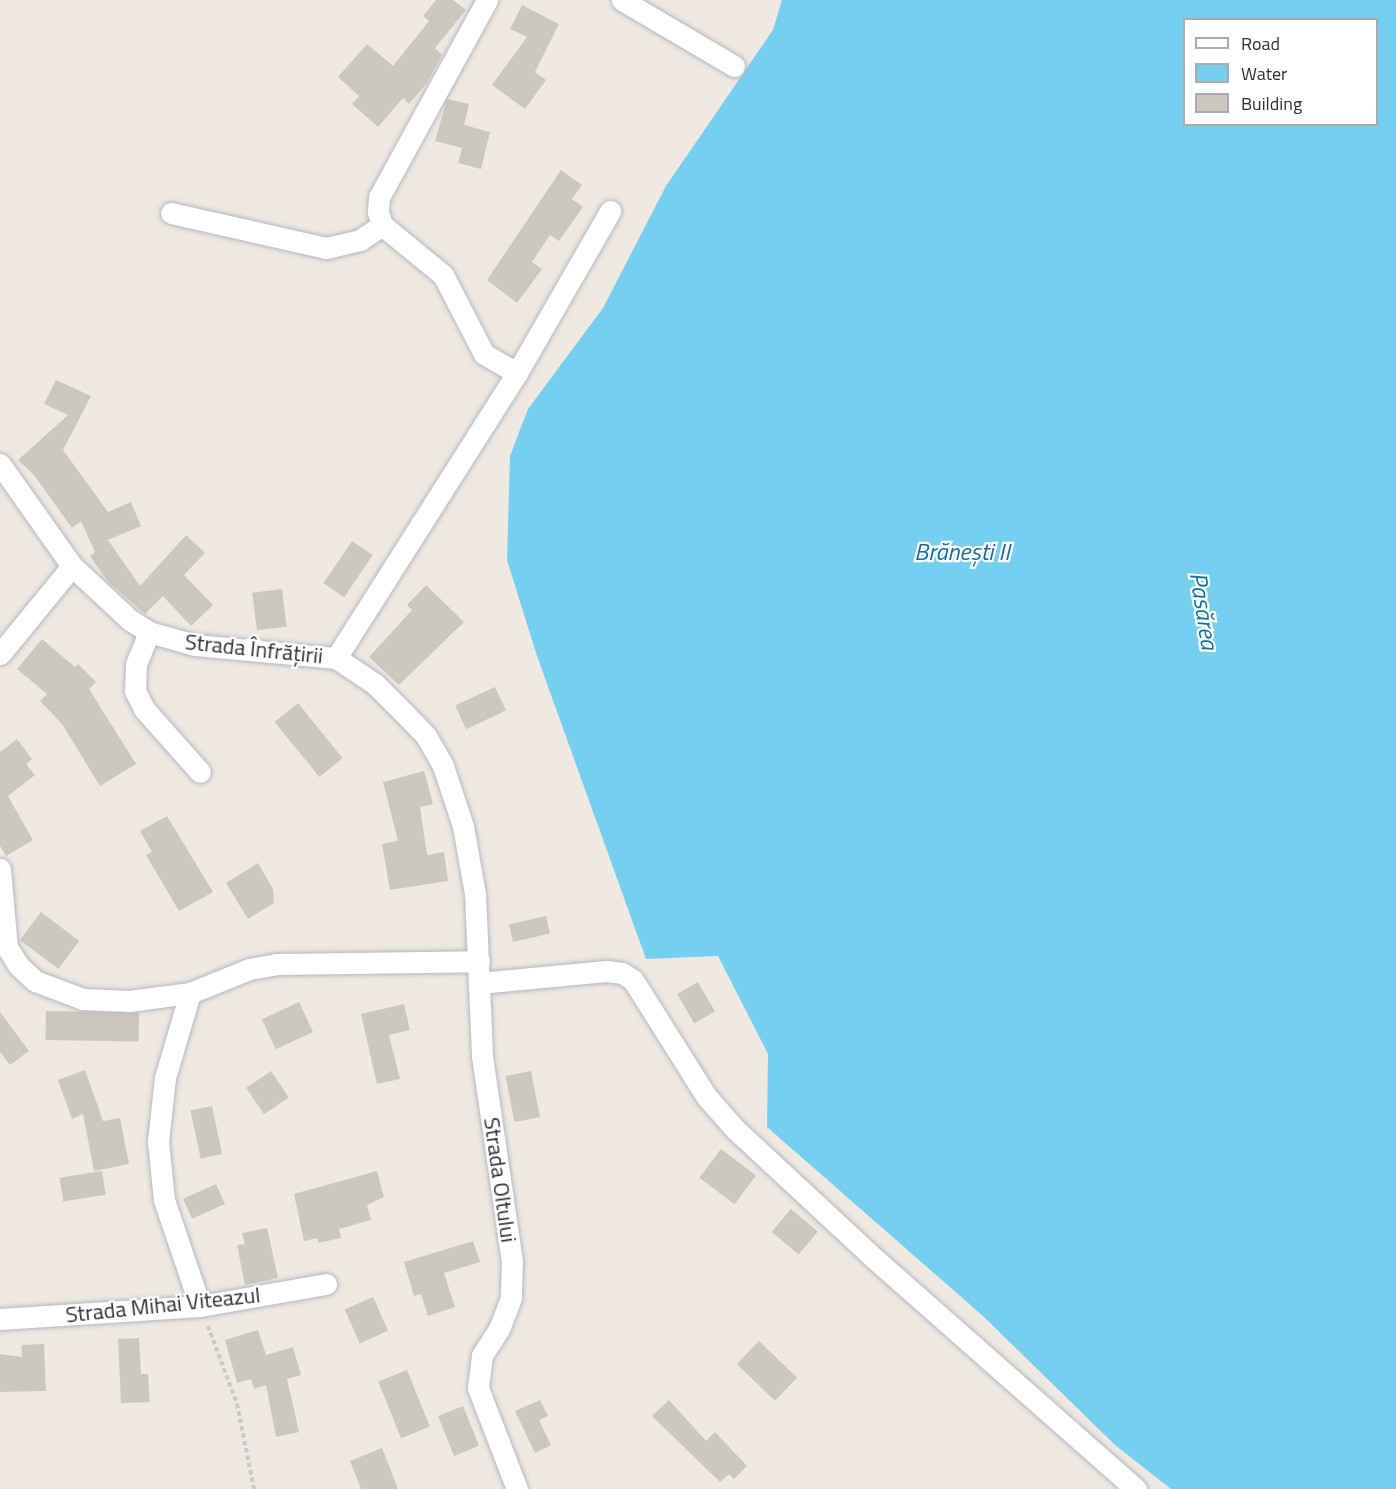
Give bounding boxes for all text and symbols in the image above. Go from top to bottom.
legend [1183,18,1378,126]
text: Road [1241,30,1280,57]
text: Water [1241,60,1287,87]
text: Building [1241,90,1302,117]
water label: Brănești II [914,538,1010,566]
water label: Pasărea [1184,570,1224,652]
street label: Strada Înfrățirii [184,629,324,669]
street label: Strada Oltului [478,1116,522,1244]
street label: Strada Mihai Viteazul [64,1282,262,1328]

